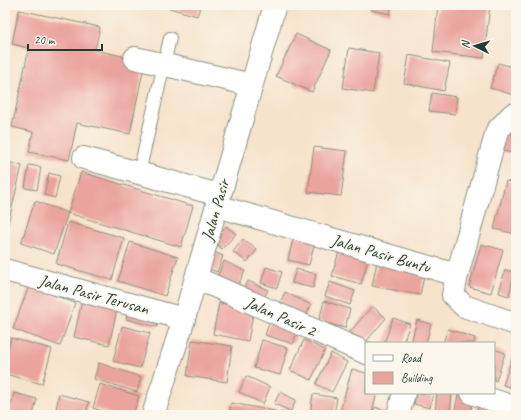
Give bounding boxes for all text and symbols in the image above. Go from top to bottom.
scale bar [28,26,102,52]
north arrow [455,26,495,66]
text: 20 m [34,32,56,48]
text: N [458,39,472,49]
street label: Jalan Pasir [196,175,235,244]
street label: Jalan Pasir Buntu [328,229,434,278]
street label: Jalan Pasir Terusan [36,269,152,320]
street label: Jalan Pasir 2 [241,291,321,342]
legend [365,342,495,394]
text: Road [401,350,423,366]
text: Building [401,370,433,386]

